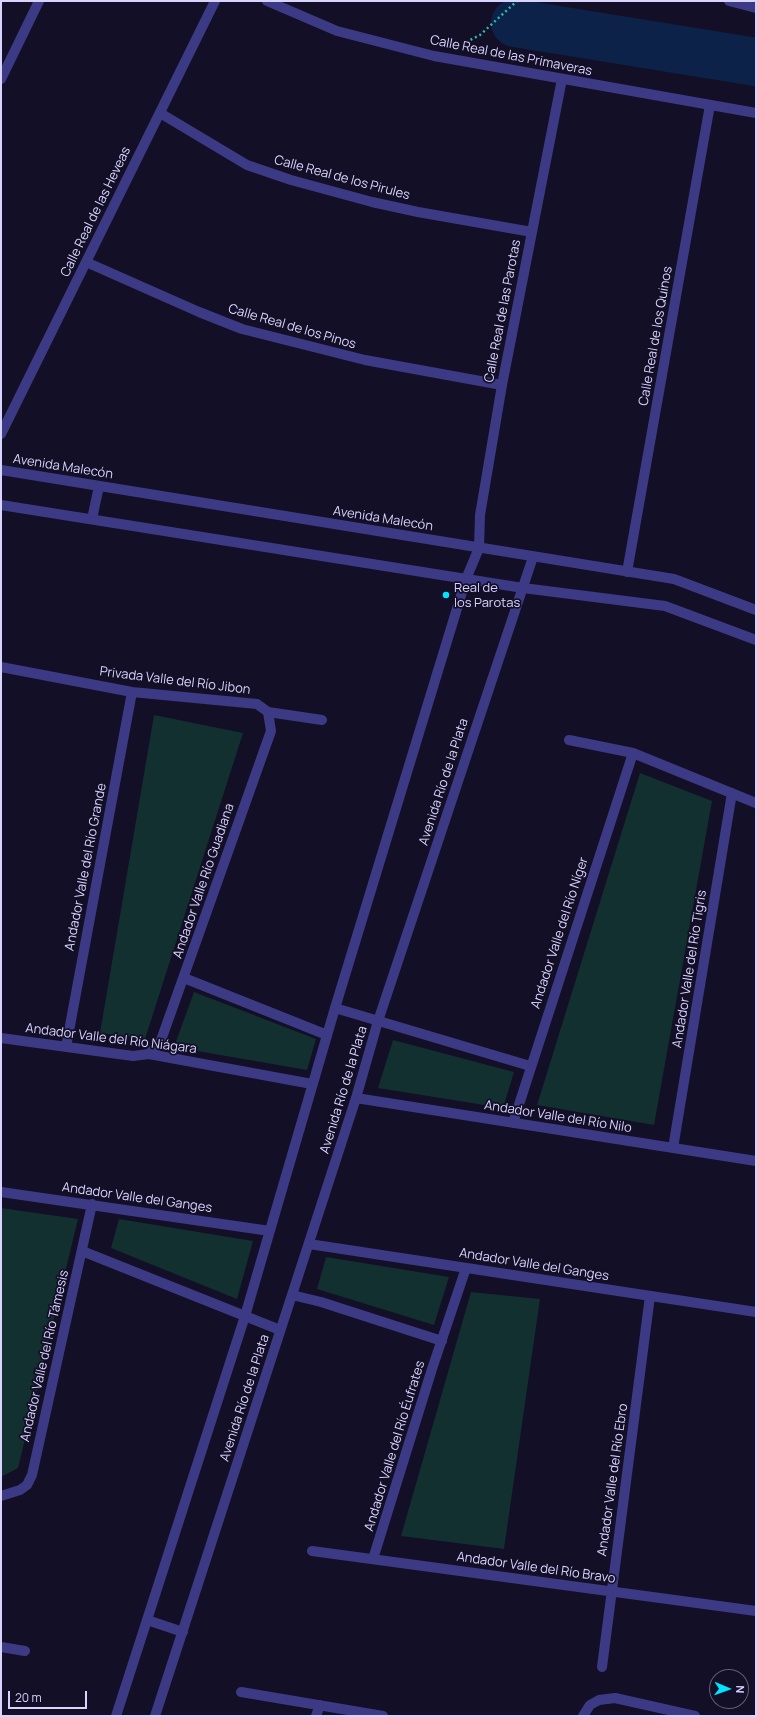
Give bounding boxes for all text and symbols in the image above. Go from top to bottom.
street label: Calle Real de las Primaveras [429,33,593,79]
street label: Calle Real de las Heveas [58,144,134,280]
street label: Calle Real de los Pirules [272,152,412,204]
street label: Calle Real de las Parotas [481,238,525,384]
street label: Calle Real de los Quinos [636,265,676,407]
street label: Calle Real de los Pinos [226,301,358,353]
street label: Avenida Malecón [12,451,114,483]
street label: Avenida Malecón [332,503,434,535]
place label: Real de los Parotas [454,580,520,611]
marker: Real de los Parotas [441,590,451,600]
street label: Privada Valle del Río Jibon [99,664,251,698]
street label: Avenida Río de la Plata [416,717,472,847]
street label: Andador Valle del Río Grande [62,782,110,952]
street label: Andador Valle Río Guadiana [170,801,238,961]
street label: Andador Valle del Río Níger [528,855,592,1011]
street label: Andador Valle del Río Tigris [670,889,710,1049]
street label: Andador Valle del Río Niágara [24,1021,198,1057]
street label: Avenida Río de la Plata [317,1024,371,1156]
street label: Andador Valle del Río Nilo [483,1098,633,1136]
street label: Andador Valle del Ganges [61,1180,213,1216]
street label: Andador Valle del Ganges [458,1245,610,1285]
street label: Andador Valle del Río Támesis [18,1268,72,1444]
street label: Avenida Río de la Plata [217,1333,273,1463]
street label: Andador Valle del Río Éufrates [362,1359,428,1533]
street label: Andador Valle del Río Ebro [595,1403,631,1557]
street label: Andador Valle del Río Bravo [456,1549,616,1587]
north arrow [709,1669,749,1709]
scale bar [10,1683,89,1709]
text: N [733,1685,748,1694]
text: 20 m [15,1689,42,1706]

